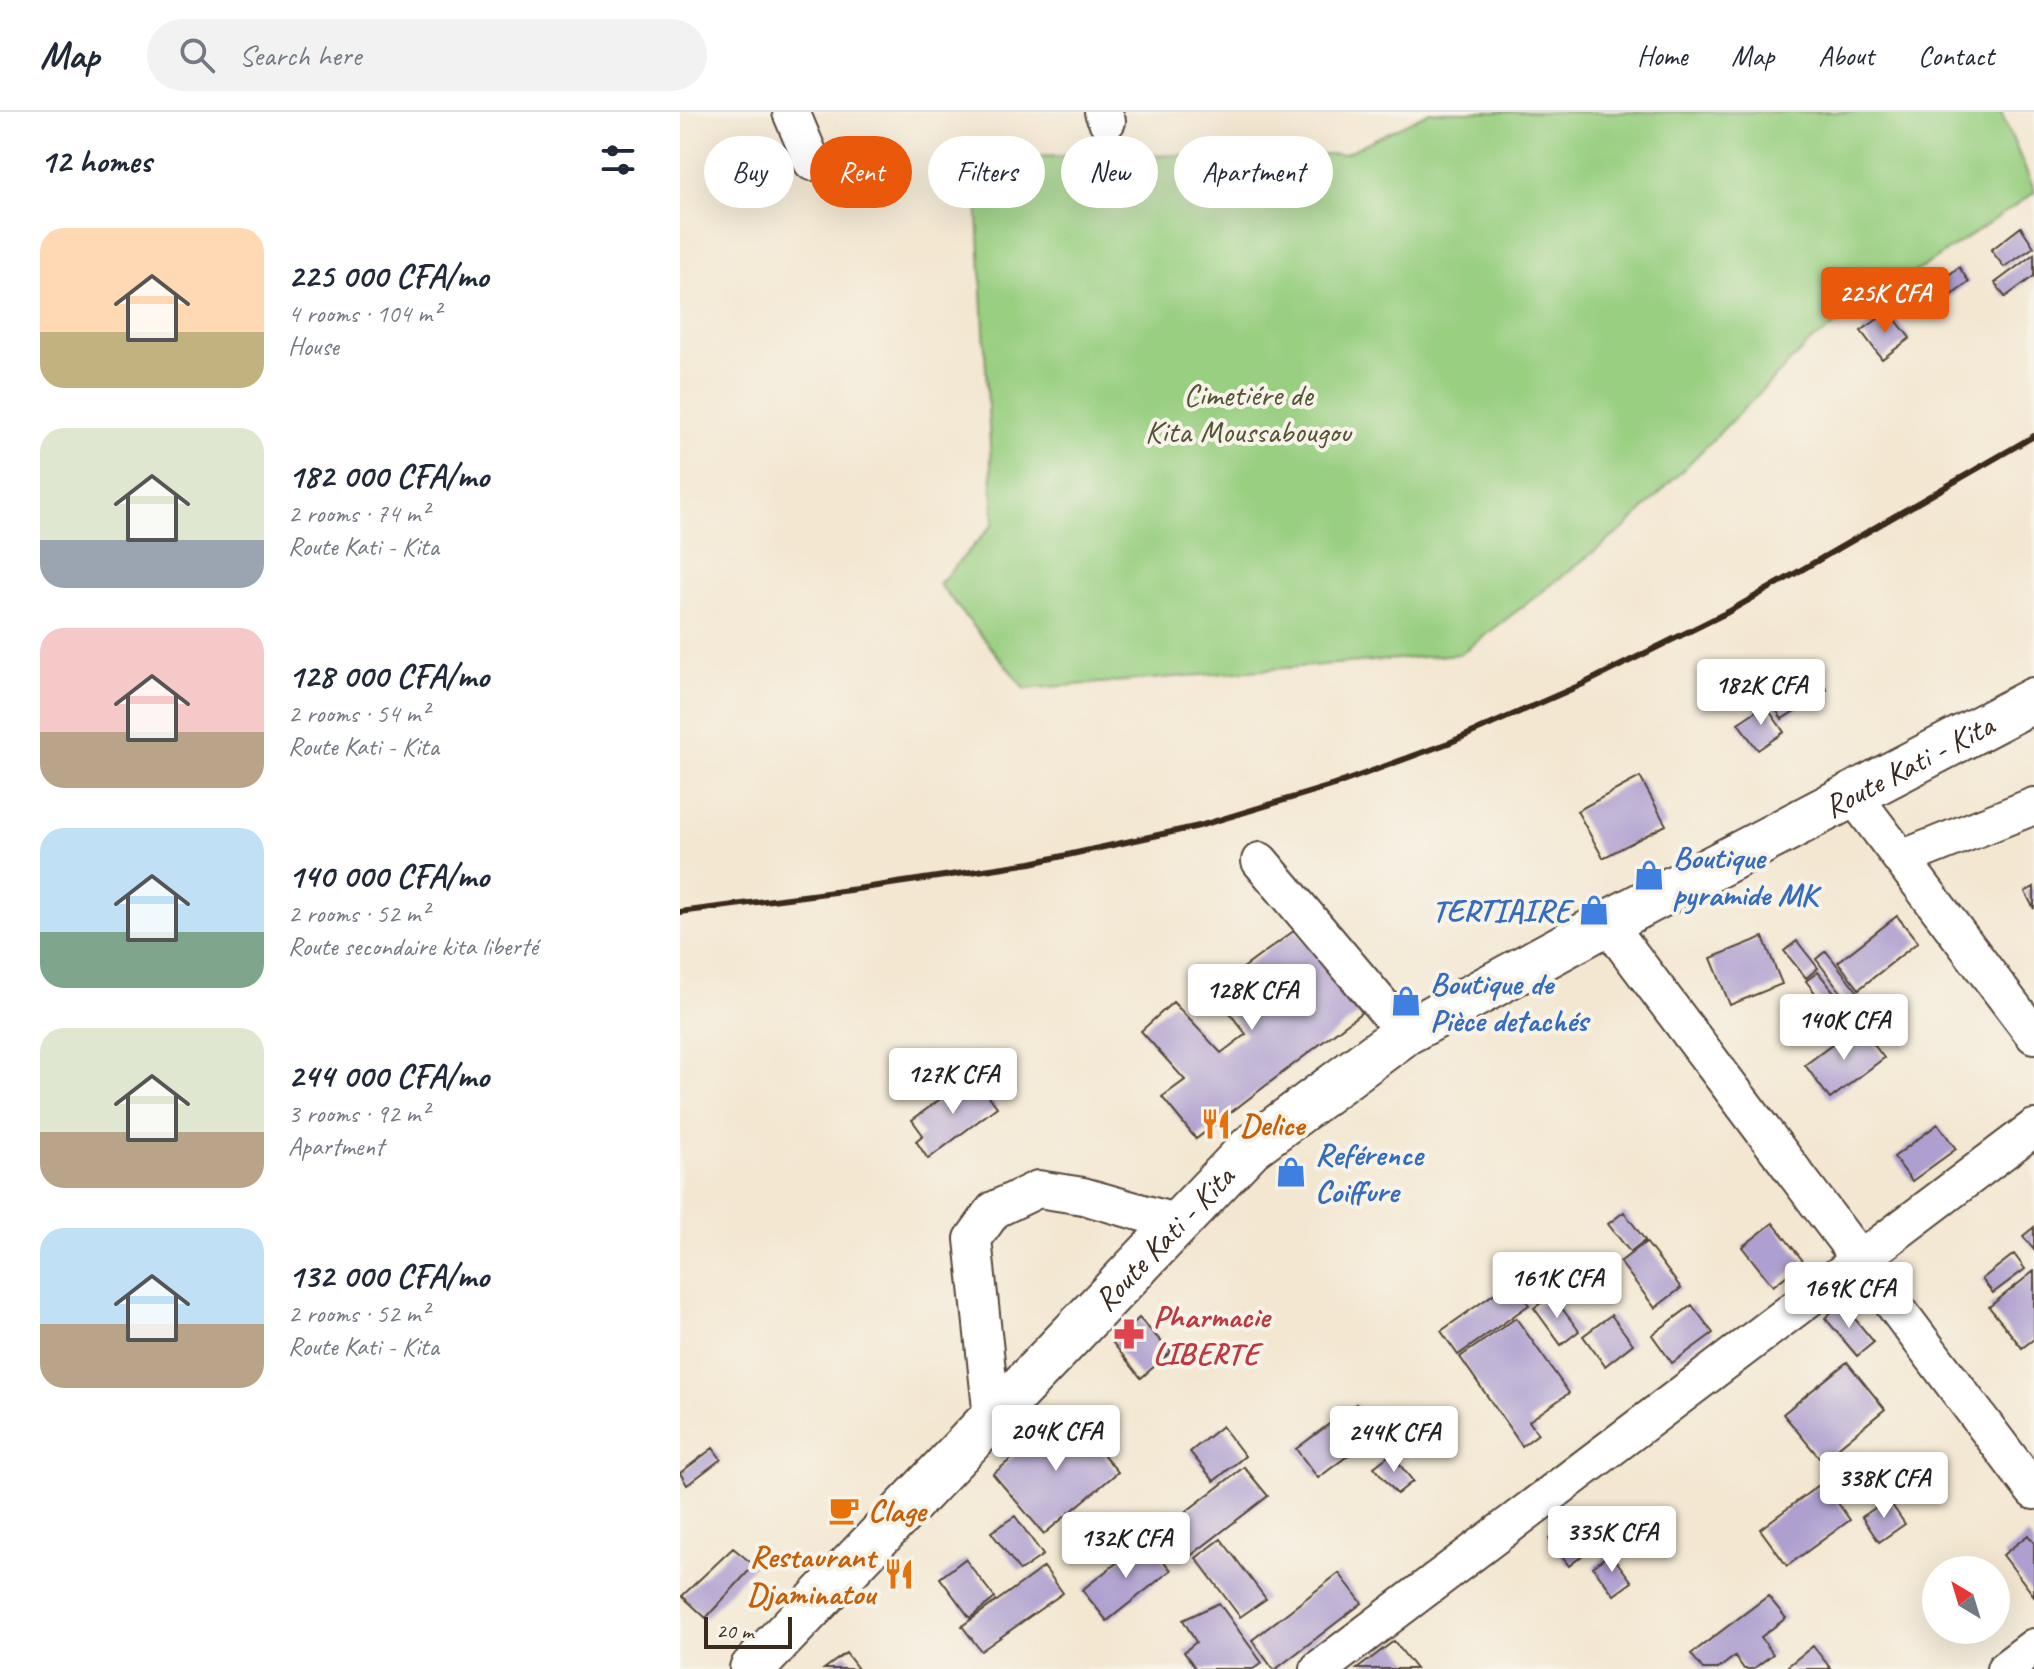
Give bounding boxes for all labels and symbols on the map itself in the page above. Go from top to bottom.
pin: 225K CFA [1802,267,1968,335]
park label: Cimetiére de Kita Moussabougou [1145,374,1353,452]
pin: 182K CFA [1678,659,1844,727]
street label: Route Kati - Kita [1817,703,2002,827]
place label: Boutique pyramide MK [1673,837,1822,915]
shop icon: Boutique pyramide MK [1632,858,1666,892]
place label: TERTIAIRE [1432,890,1575,931]
shop icon: TERTIAIRE [1577,893,1611,927]
place label: Boutique de Pièce detachés [1430,963,1590,1041]
pin: 128K CFA [1169,964,1335,1032]
shop icon: Boutique de Pièce detachés [1389,984,1423,1018]
pin: 140K CFA [1761,994,1927,1062]
pin: 127K CFA [870,1048,1036,1116]
place label: Delice [1240,1104,1307,1145]
restaurant icon: Delice [1199,1107,1233,1141]
place label: Reférence Coiffure [1315,1134,1425,1212]
street label: Route Kati - Kita [1085,1155,1244,1320]
shop icon: Reférence Coiffure [1274,1155,1308,1189]
pin: 161K CFA [1474,1252,1640,1320]
pin: 169K CFA [1766,1262,1932,1330]
place label: Pharmacie LIBERTE [1153,1296,1272,1374]
pharmacy icon: Pharmacie LIBERTE [1112,1317,1146,1351]
pin: 204K CFA [973,1405,1139,1473]
pin: 244K CFA [1311,1406,1477,1474]
pin: 338K CFA [1801,1452,1967,1520]
place label: Clage [868,1490,928,1531]
cafe icon: Clage [827,1493,861,1527]
pin: 335K CFA [1529,1506,1695,1574]
pin: 132K CFA [1043,1512,1209,1580]
place label: Restaurant Djaminatou [747,1536,878,1614]
north arrow [1922,1556,2010,1644]
restaurant icon: Restaurant Djaminatou [882,1557,916,1591]
scale bar [704,1613,792,1649]

